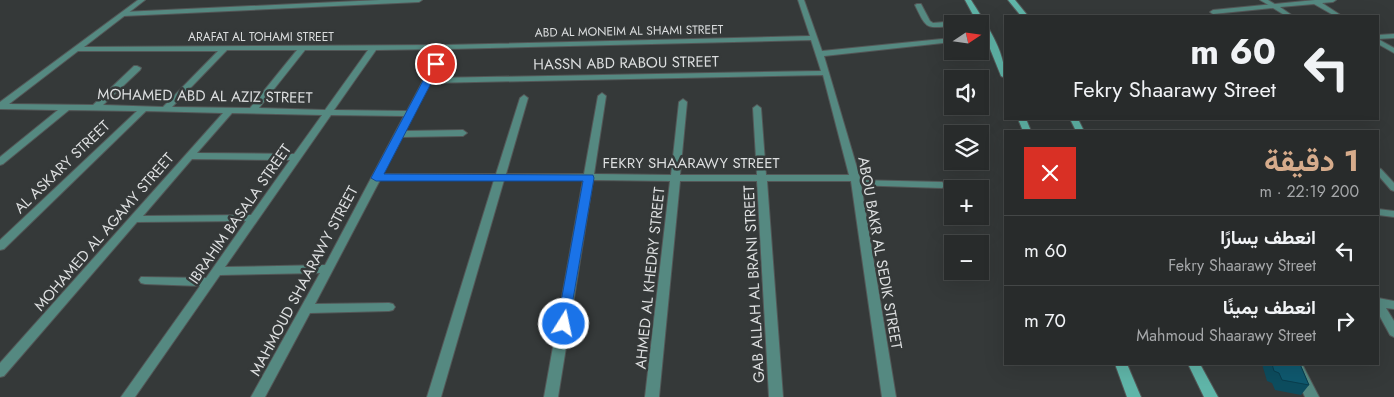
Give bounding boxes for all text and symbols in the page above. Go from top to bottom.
north arrow [944,15,989,60]
map controls [944,15,989,280]
street label: ABD AL MONEIM AL SHAMI STREET [535,20,724,42]
text: 60 m [1190,27,1276,77]
street label: ARAFAT AL TOHAMI STREET [188,28,334,46]
icon: left [1294,35,1359,100]
pin [415,43,457,85]
icon: arrive [422,50,450,78]
street label: HASSN ABD RABOU STREET [533,50,719,76]
button: sound [944,70,989,115]
text: Fekry Shaarawy Street [1073,73,1276,105]
street label: MOHAMED ABD AL AZIZ STREET [97,83,313,109]
street label: AL ASKARY STREET [9,115,115,219]
button: layers [944,125,989,170]
text: 1 دقيقة [1264,139,1359,182]
street label: IBRAHIM BASALA STREET [183,140,297,288]
button: close [1024,147,1076,199]
street label: MOHAMED AL AGAMY STREET [29,148,179,316]
street label: FEKRY SHAARAWY STREET [603,152,780,174]
street label: ABOU BAKR AL SEDIK STREET [852,155,908,351]
button: + [944,180,989,225]
text: 200 m · 22:19 [1260,180,1359,203]
street label: MAHMOUD SHAARAWY STREET [244,182,364,380]
street label: GAB ALLAH AL BRANI STREET [738,185,770,383]
street label: AHMED AL KHEDRY STREET [629,186,671,370]
text: انعطف يسارًا [1220,224,1316,251]
button: − [944,235,989,280]
text: 60 m [1024,237,1067,264]
icon: left [1331,237,1359,265]
text: Fekry Shaarawy Street [1168,254,1316,277]
text: انعطف يمينًا [1223,294,1316,321]
position arrow [537,297,589,349]
text: 70 m [1024,307,1066,334]
icon: right [1331,307,1359,335]
text: Mahmoud Shaarawy Street [1136,324,1316,347]

